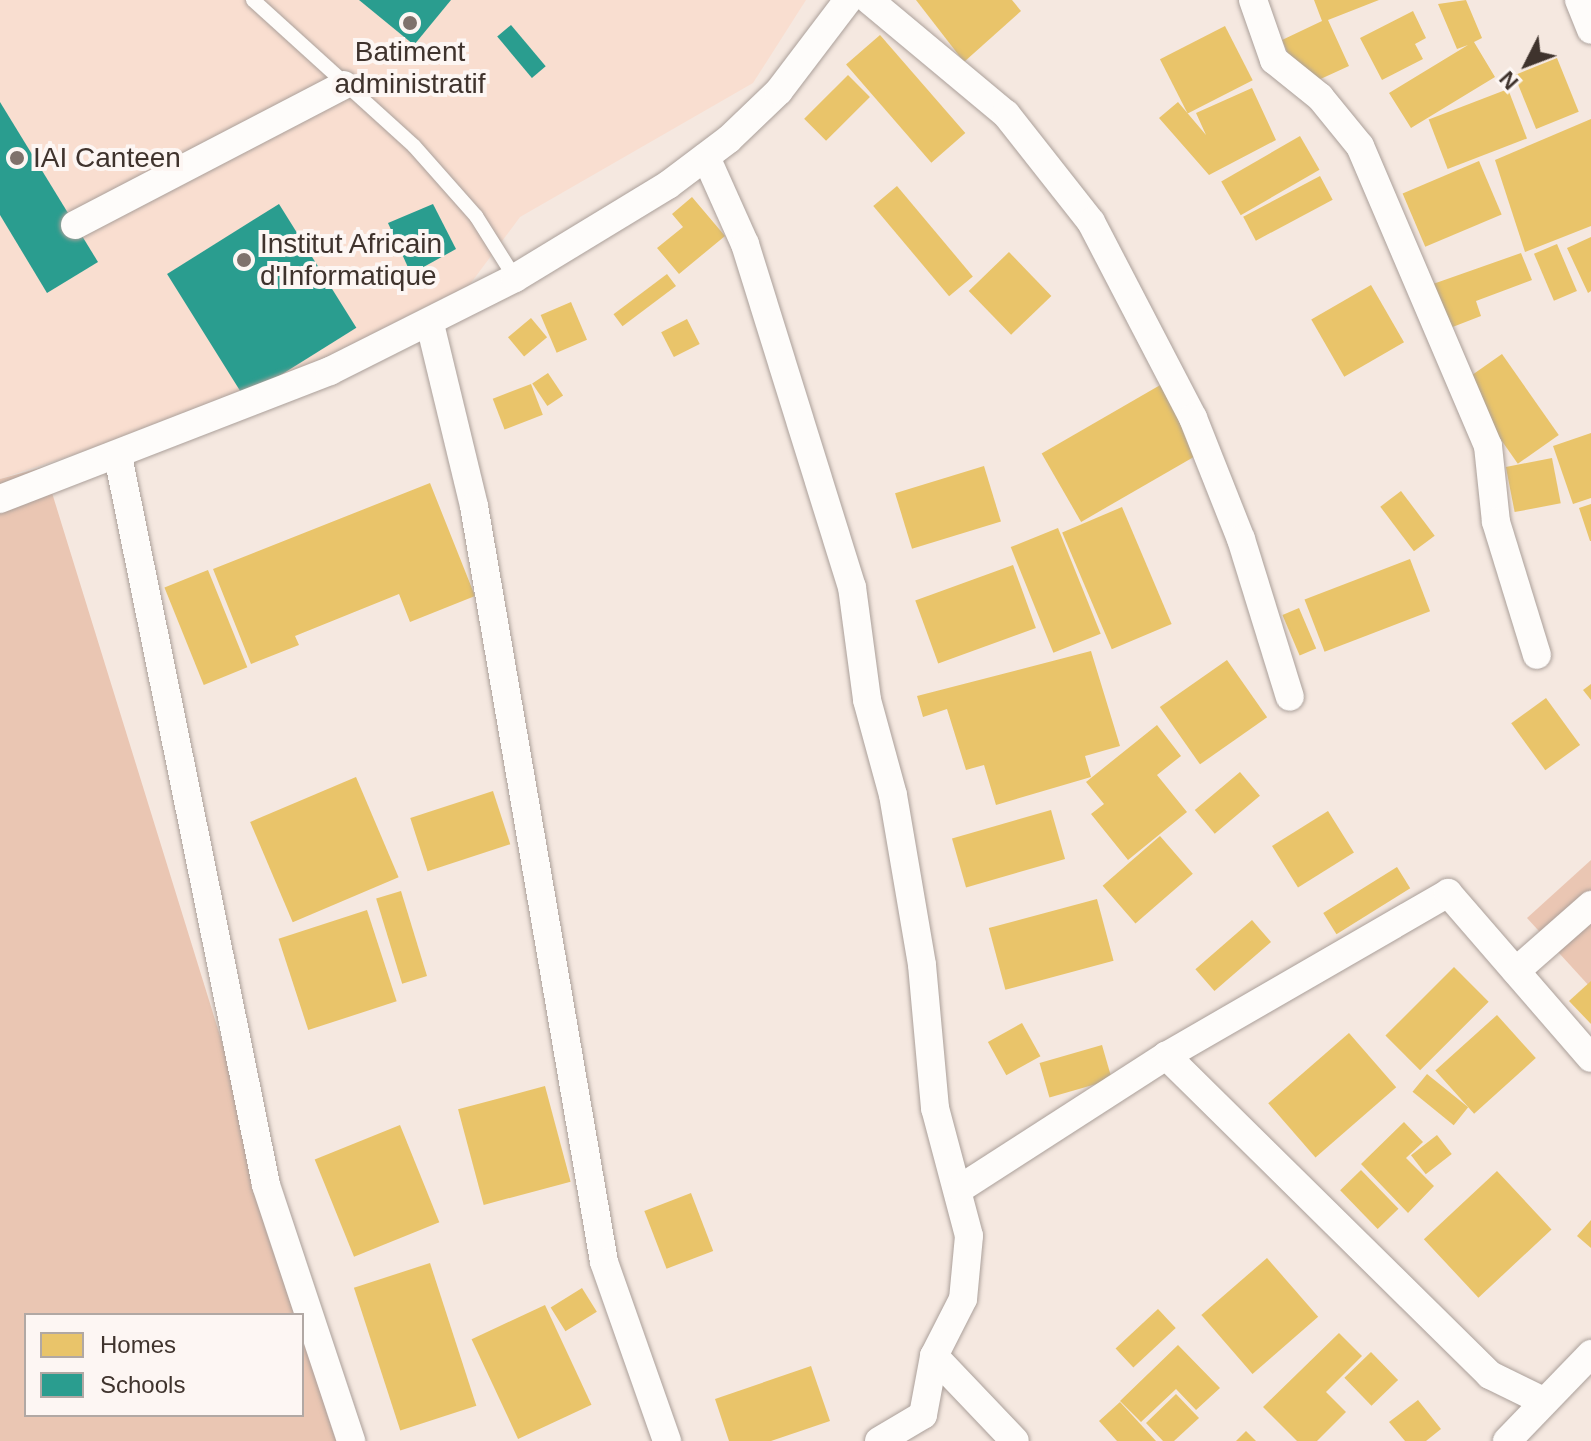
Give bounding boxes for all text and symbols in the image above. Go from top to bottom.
marker: Batiment administratif [401,14,419,32]
north arrow [1487,24,1567,104]
place label: Batiment administratif [335,35,485,101]
text: N [1494,66,1523,95]
place label: IAI Canteen [33,141,181,175]
marker: IAI Canteen [8,149,26,167]
place label: Institut Africain d'Informatique [260,227,444,293]
marker: Institut Africain d'Informatique [235,251,253,269]
legend [24,1313,304,1417]
text: Homes [100,1331,176,1358]
text: Schools [100,1371,185,1398]

